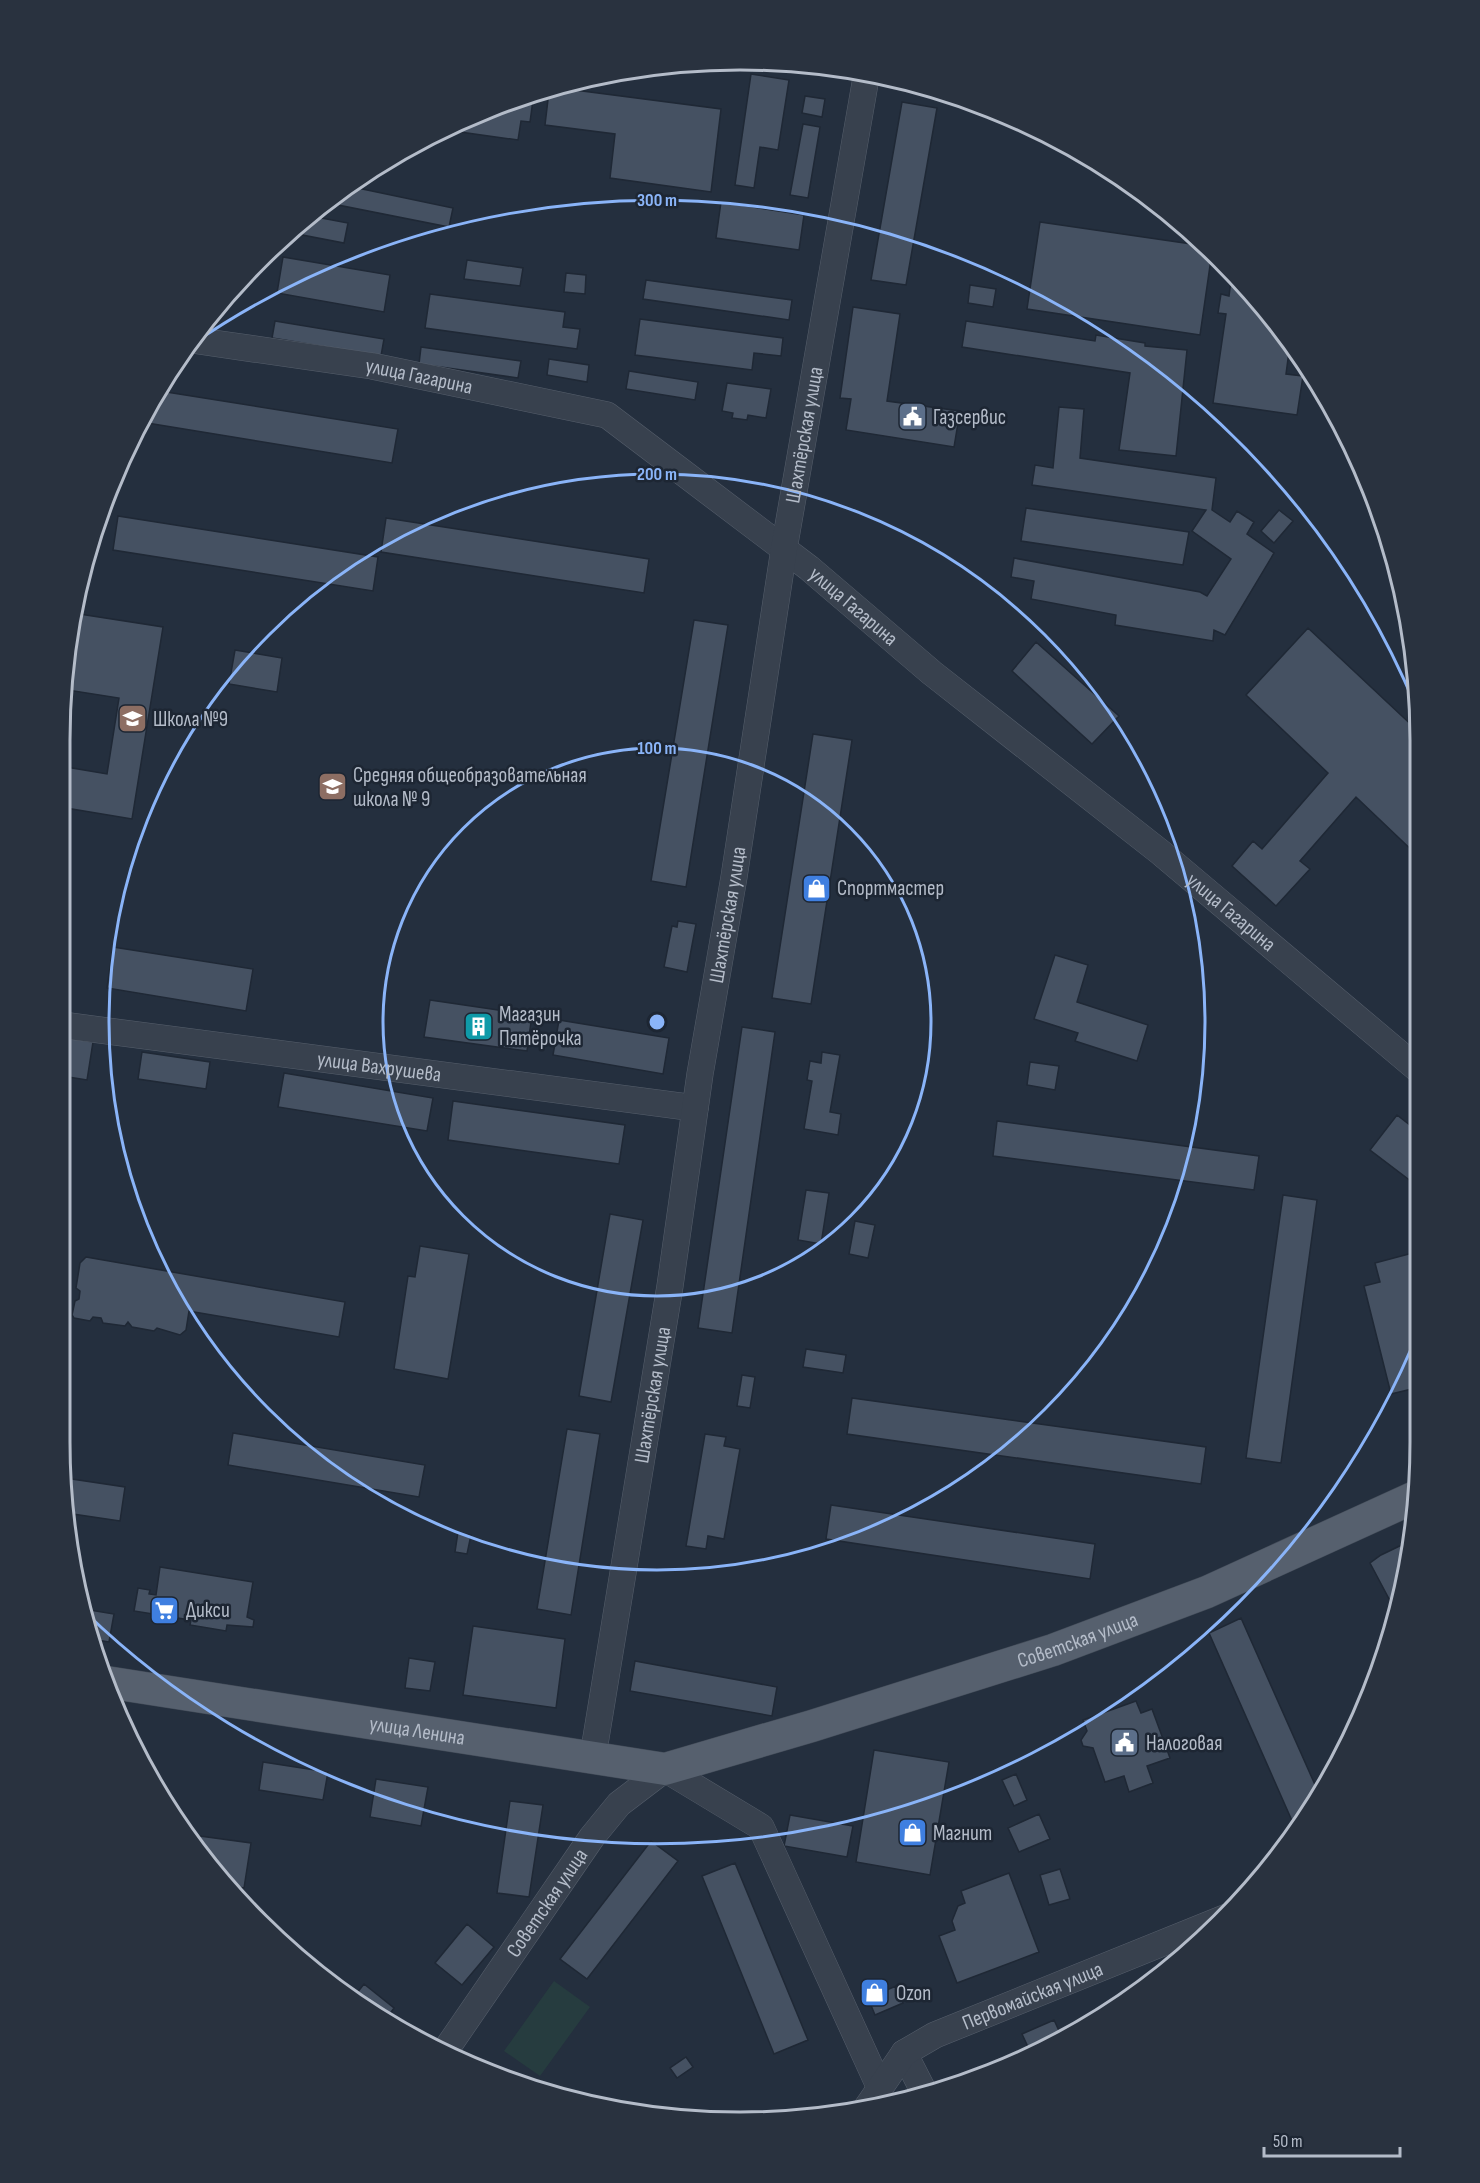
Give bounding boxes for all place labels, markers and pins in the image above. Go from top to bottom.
public building icon: Газсервис [896,401,928,433]
place label: Газсервис [933,405,1006,430]
school or university icon: Школа №9 [116,703,148,735]
place label: Школа №9 [153,707,228,732]
place label: Средняя общеобразовательная школа № 9 [353,763,587,812]
school or university icon: Средняя общеобразовательная школа № 9 [316,771,348,803]
shop icon: Спортмастер [800,872,832,904]
place label: Спортмастер [837,876,944,901]
place label: Магазин Пятёрочка [499,1002,582,1051]
building icon: Магазин Пятёрочка [462,1010,494,1042]
centre of rings [647,1012,667,1032]
supermarket icon: Дикси [149,1594,181,1626]
place label: Дикси [186,1598,230,1623]
public building icon: Налоговая [1109,1727,1141,1759]
place label: Налоговая [1146,1731,1222,1756]
shop icon: Магнит [896,1817,928,1849]
place label: Магнит [933,1821,992,1846]
shop icon: Ozon [859,1977,891,2009]
place label: Ozon [896,1981,931,2006]

